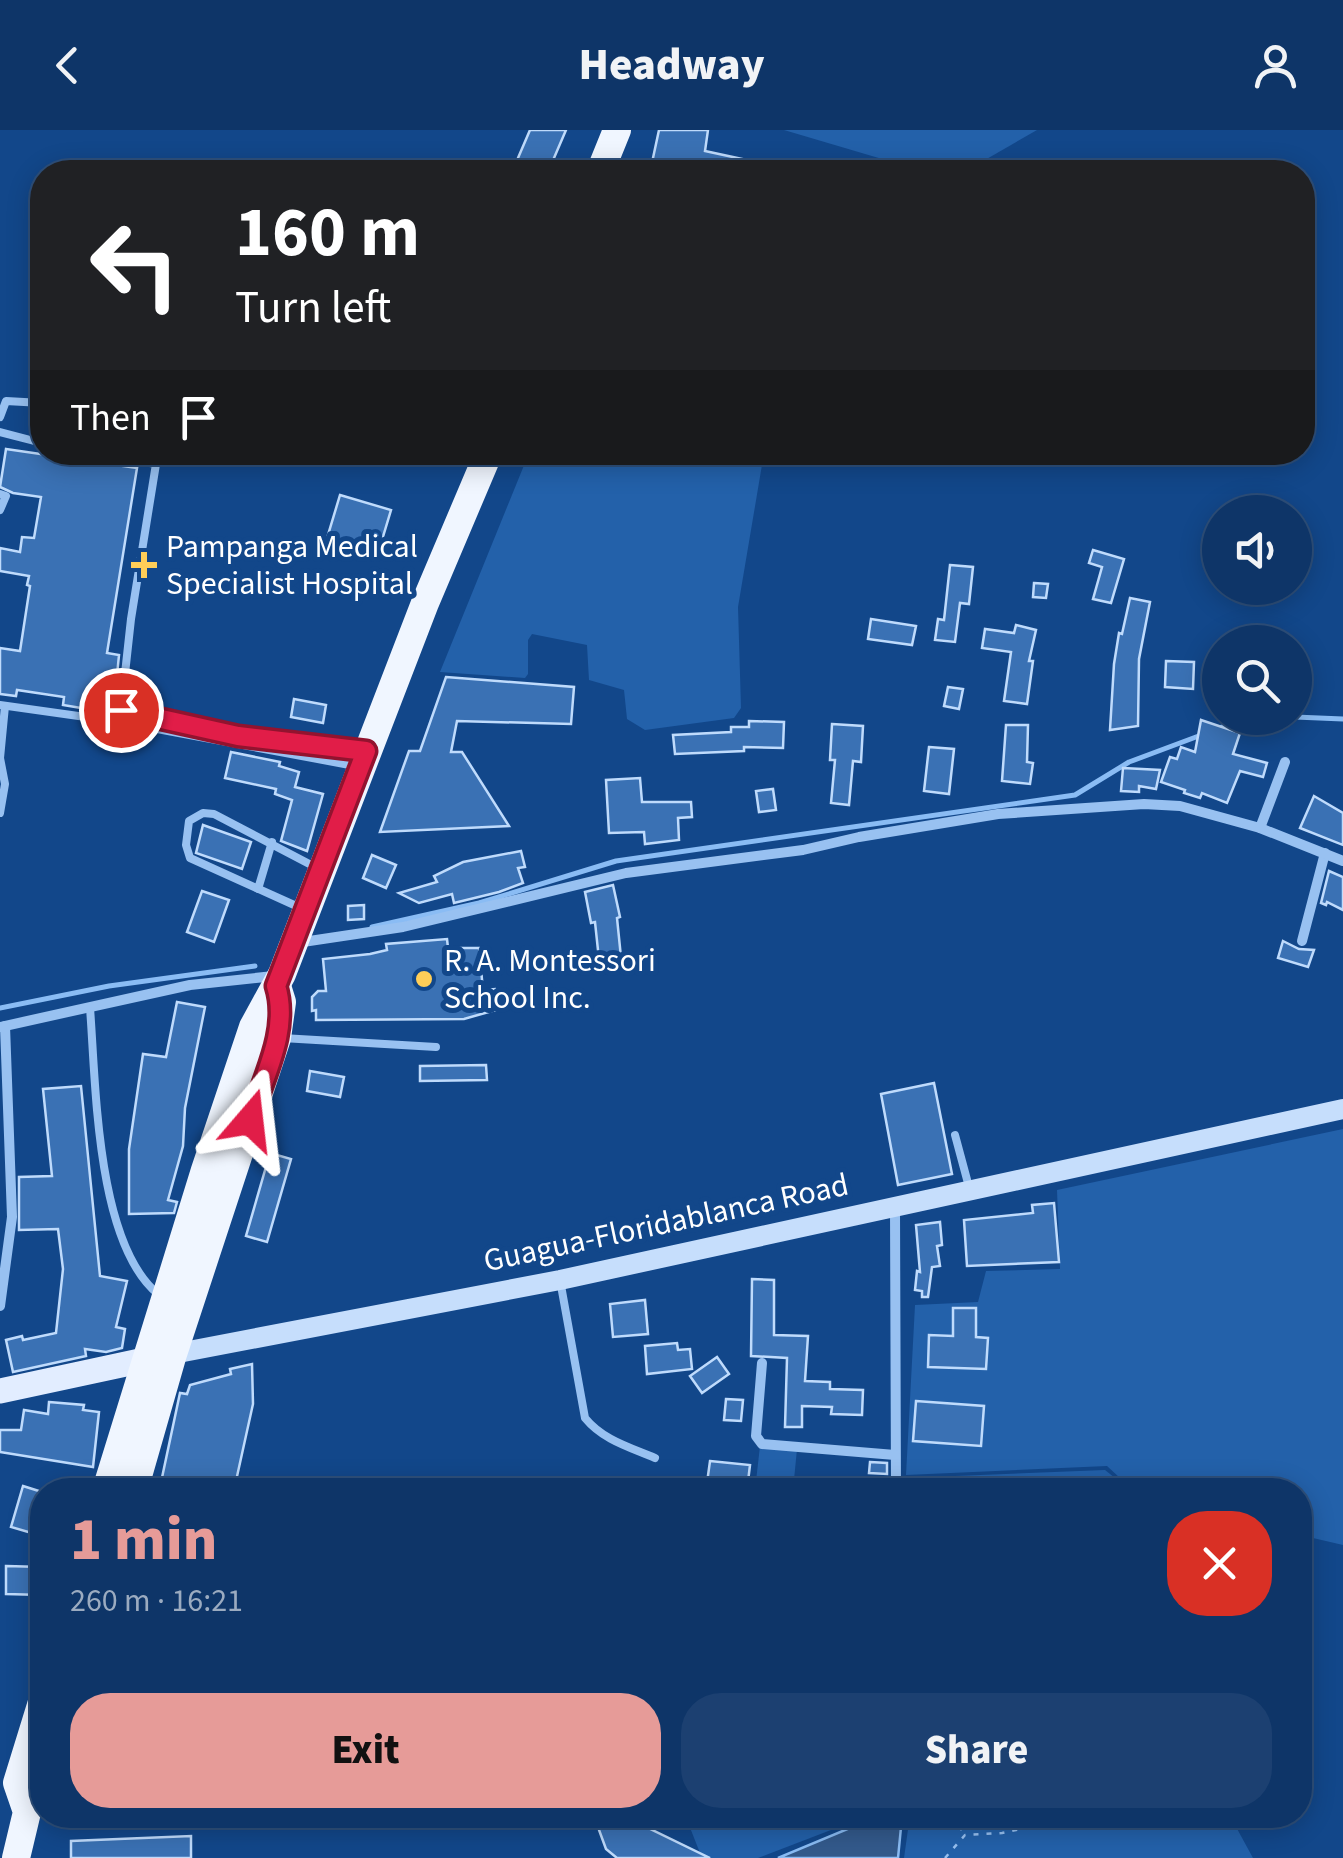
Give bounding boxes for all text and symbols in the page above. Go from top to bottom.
text: Headway [578,33,765,97]
icon: back [40,38,95,93]
icon: person [1248,38,1303,93]
text: 160 m [235,183,420,283]
icon: left [70,200,200,330]
text: Turn left [235,276,391,340]
icon: arrive [171,390,226,445]
text: Then [70,391,151,445]
map controls [1202,495,1312,735]
button: sound [1202,495,1312,605]
place label: Pampanga Medical Specialist Hospital [166,524,418,607]
marker: Pampanga Medical Specialist Hospital [131,552,157,578]
button: search [1202,625,1312,735]
pin [79,668,164,753]
icon: arrive [94,683,149,738]
place label: R. A. Montessori School Inc. [444,938,656,1021]
marker: R. A. Montessori School Inc. [413,968,435,990]
position arrow [198,1068,302,1172]
street label: Guagua-Floridablanca Road [479,1162,853,1284]
text: 1 min [70,1498,217,1583]
button: close [1167,1511,1272,1616]
text: 260 m · 16:21 [70,1578,243,1624]
button: Exit [70,1693,661,1808]
button: Share [681,1693,1272,1808]

